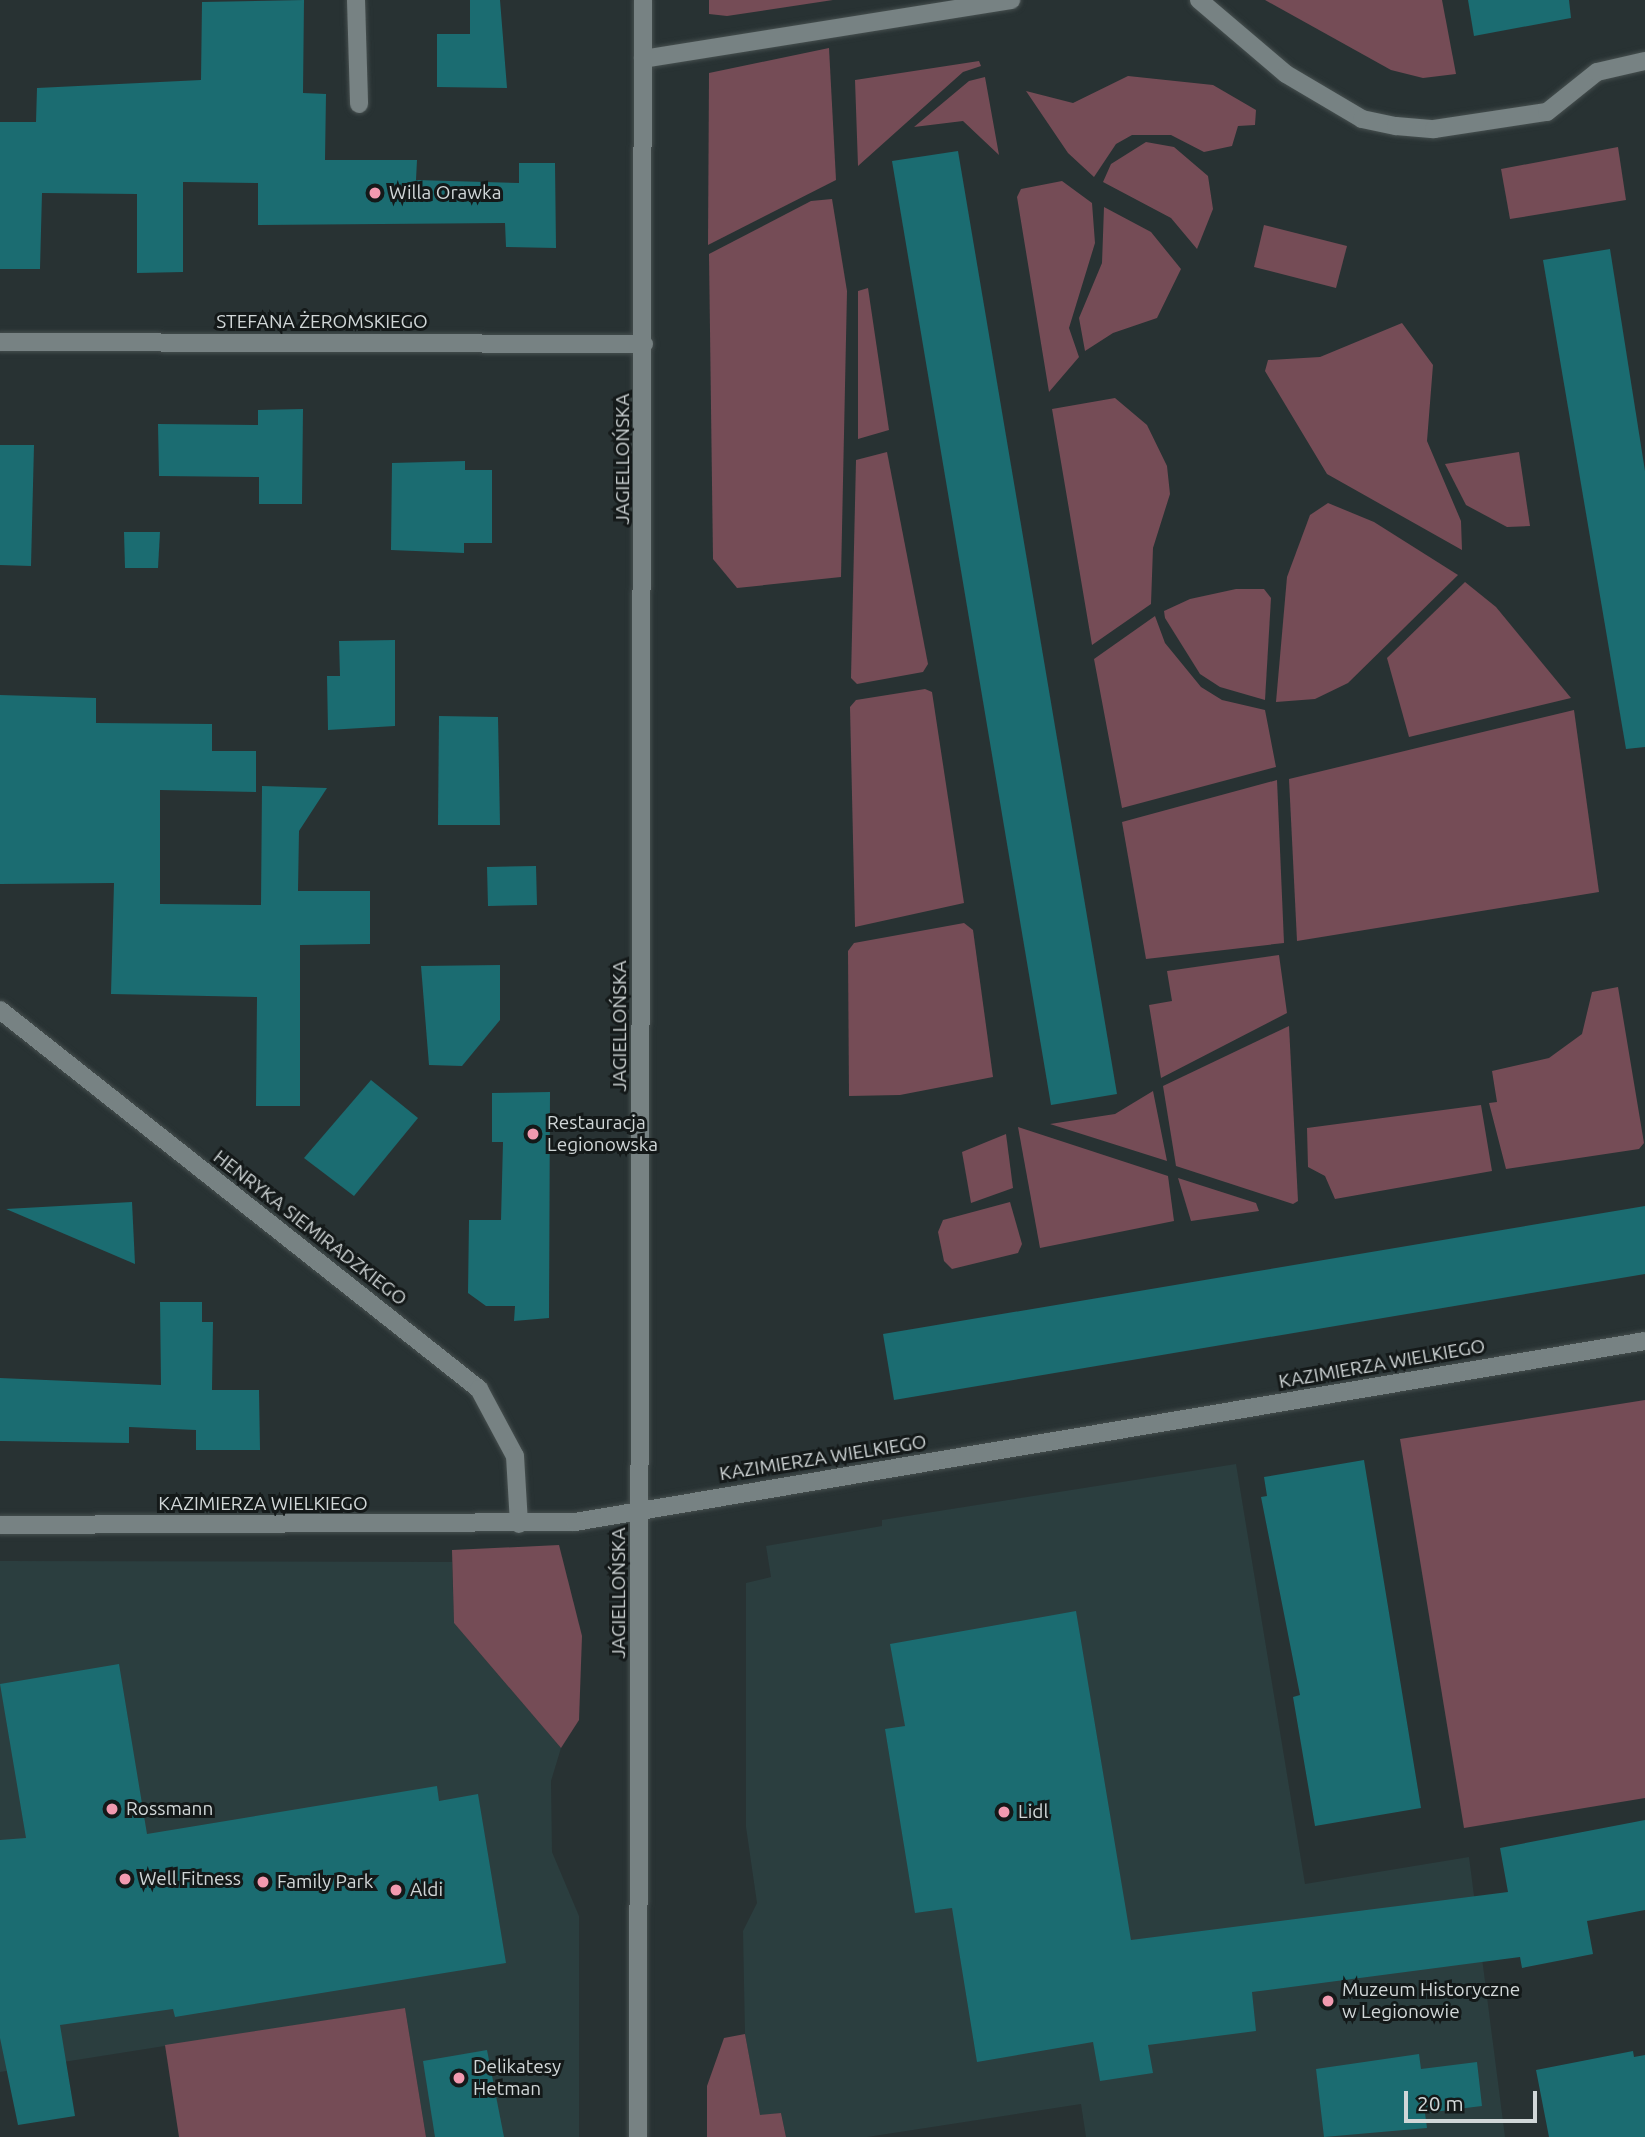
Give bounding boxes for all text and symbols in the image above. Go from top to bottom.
place label: Willa Orawka [389,182,501,204]
marker: Willa Orawka [367,185,383,201]
street label: STEFANA ŻEROMSKIEGO [216,311,428,333]
street label: JAGIELLOŃSKA [612,393,634,525]
street label: JAGIELLOŃSKA [609,960,631,1092]
place label: Restauracja Legionowska [547,1112,658,1156]
marker: Restauracja Legionowska [525,1126,541,1142]
street label: HENRYKA SIEMIRADZKIEGO [209,1145,411,1311]
street label: KAZIMIERZA WIELKIEGO [1277,1335,1487,1393]
street label: KAZIMIERZA WIELKIEGO [718,1430,928,1486]
street label: KAZIMIERZA WIELKIEGO [158,1493,368,1515]
street label: JAGIELLOŃSKA [608,1527,630,1659]
place label: Rossmann [126,1798,213,1820]
marker: Rossmann [104,1801,120,1817]
place label: Lidl [1018,1801,1048,1823]
marker: Lidl [996,1804,1012,1820]
place label: Well Fitness [139,1868,241,1890]
marker: Well Fitness [117,1871,133,1887]
place label: Family Park [277,1871,373,1893]
marker: Family Park [255,1874,271,1890]
place label: Aldi [410,1879,443,1901]
marker: Aldi [388,1882,404,1898]
place label: Muzeum Historyczne w Legionowie [1342,1979,1520,2023]
marker: Muzeum Historyczne w Legionowie [1320,1993,1336,2009]
place label: Delikatesy Hetman [473,2056,561,2100]
marker: Delikatesy Hetman [451,2070,467,2086]
scale bar [1407,2078,1540,2122]
text: 20 m [1417,2091,1464,2115]

